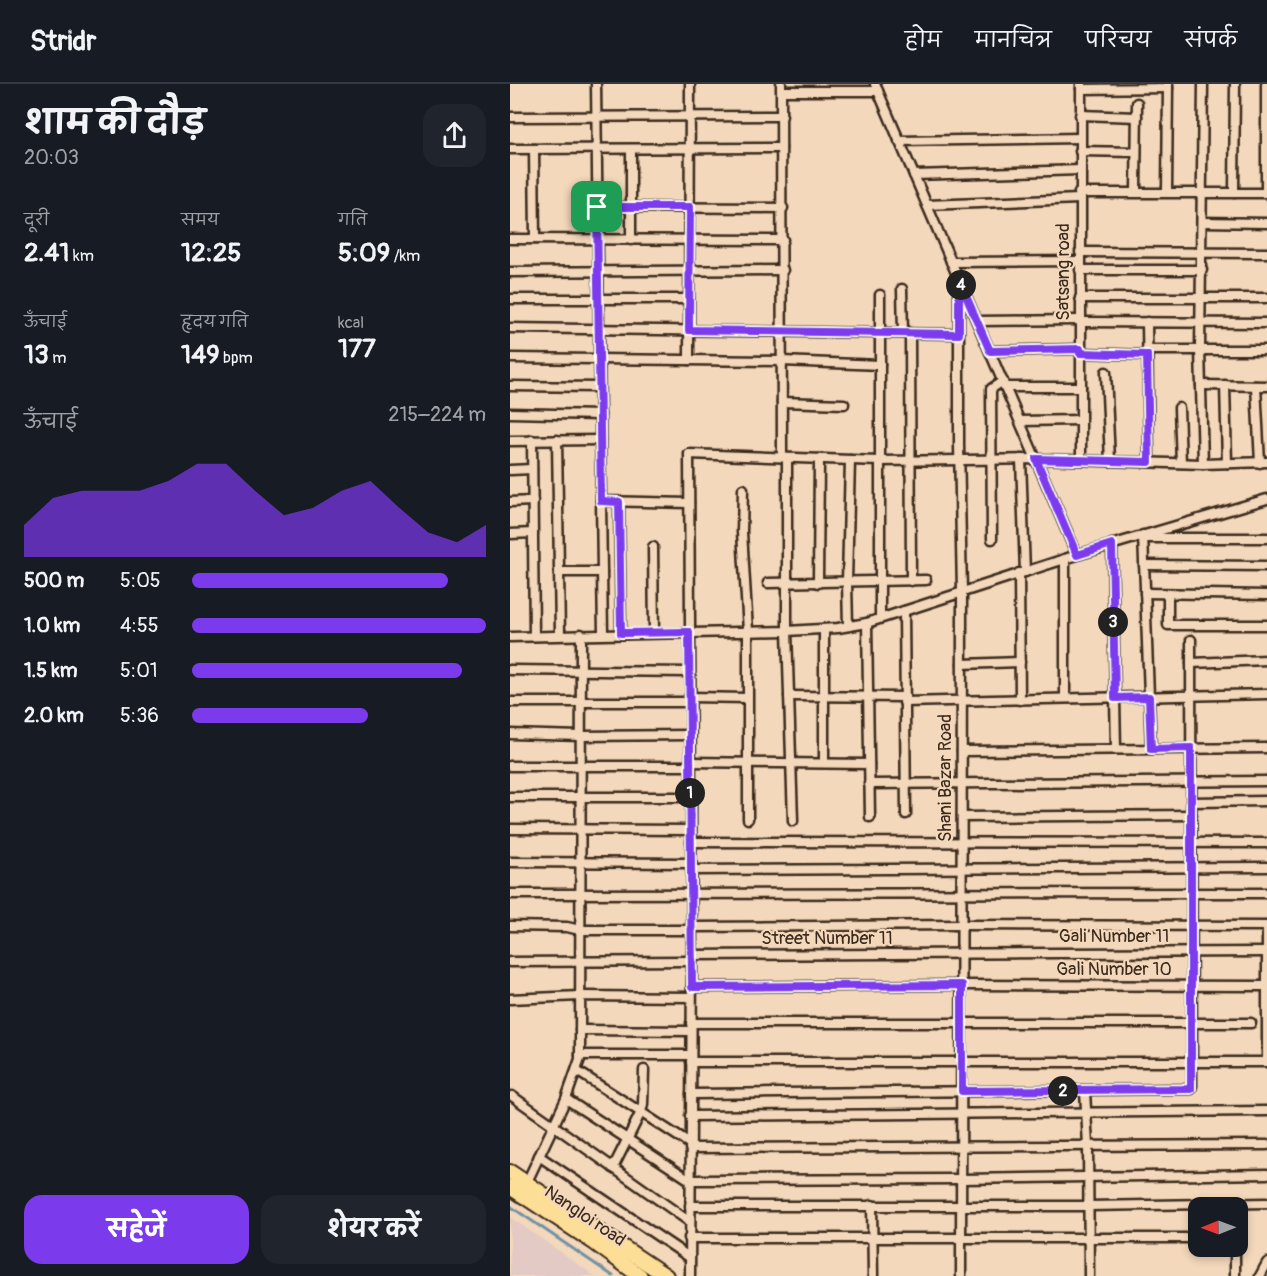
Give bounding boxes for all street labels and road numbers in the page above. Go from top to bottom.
street label: Satsang road [1052,223,1075,321]
street label: Shani Bazar Road [934,714,957,842]
street label: Gali Number 11 [1059,925,1169,948]
street label: Street Number 11 [761,927,893,950]
street label: Gali Number 10 [1056,958,1172,981]
street label: Nangloi road [540,1180,630,1252]

